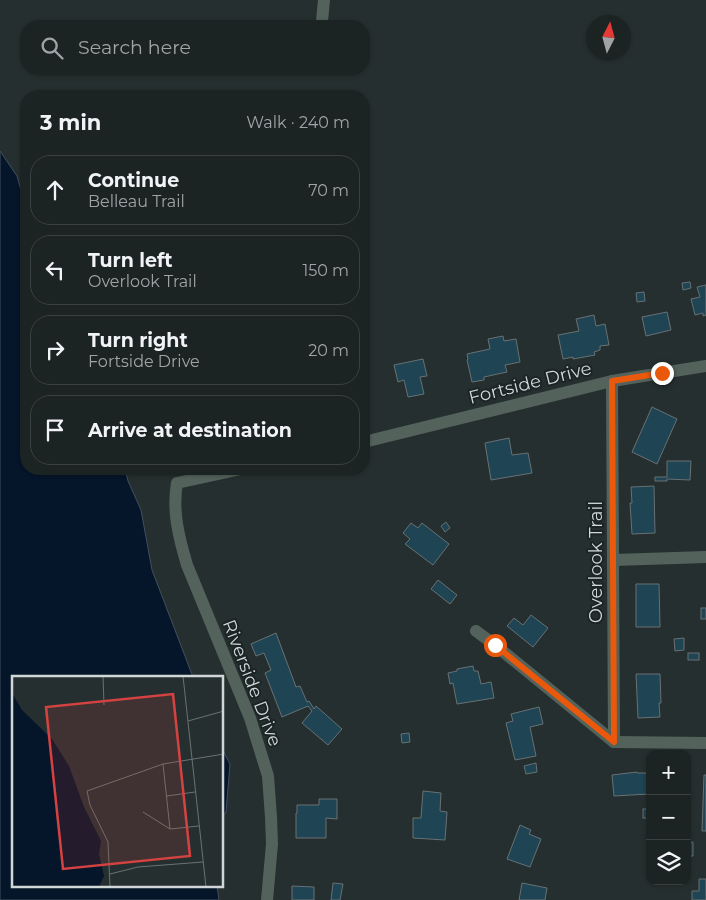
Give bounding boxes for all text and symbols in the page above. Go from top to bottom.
north arrow [586,15,631,60]
search box [20,20,370,75]
icon: search [38,34,66,62]
text: Search here [78,36,191,59]
text: 3 min [40,110,101,135]
text: Walk · 240 m [246,113,350,132]
text: Continue [88,169,179,192]
icon: ahead [41,176,69,204]
text: 70 m [308,181,349,200]
text: Belleau Trail [88,192,185,211]
text: Turn left [88,249,173,272]
icon: left [41,256,69,284]
text: 150 m [302,261,349,280]
text: Overlook Trail [88,272,197,291]
text: Turn right [88,329,188,352]
icon: right [41,336,69,364]
text: 20 m [308,341,349,360]
text: Fortside Drive [88,352,200,371]
street label: Fortside Drive [466,357,594,409]
route end [651,362,674,385]
icon: arrive [41,416,69,444]
text: Arrive at destination [88,419,292,442]
street label: Overlook Trail [585,501,607,623]
street label: Riverside Drive [218,617,286,750]
route start [484,634,507,657]
inset map [12,676,224,888]
map controls [646,750,691,885]
button: + [646,750,691,795]
button: − [646,795,691,840]
button: layers [646,840,691,885]

